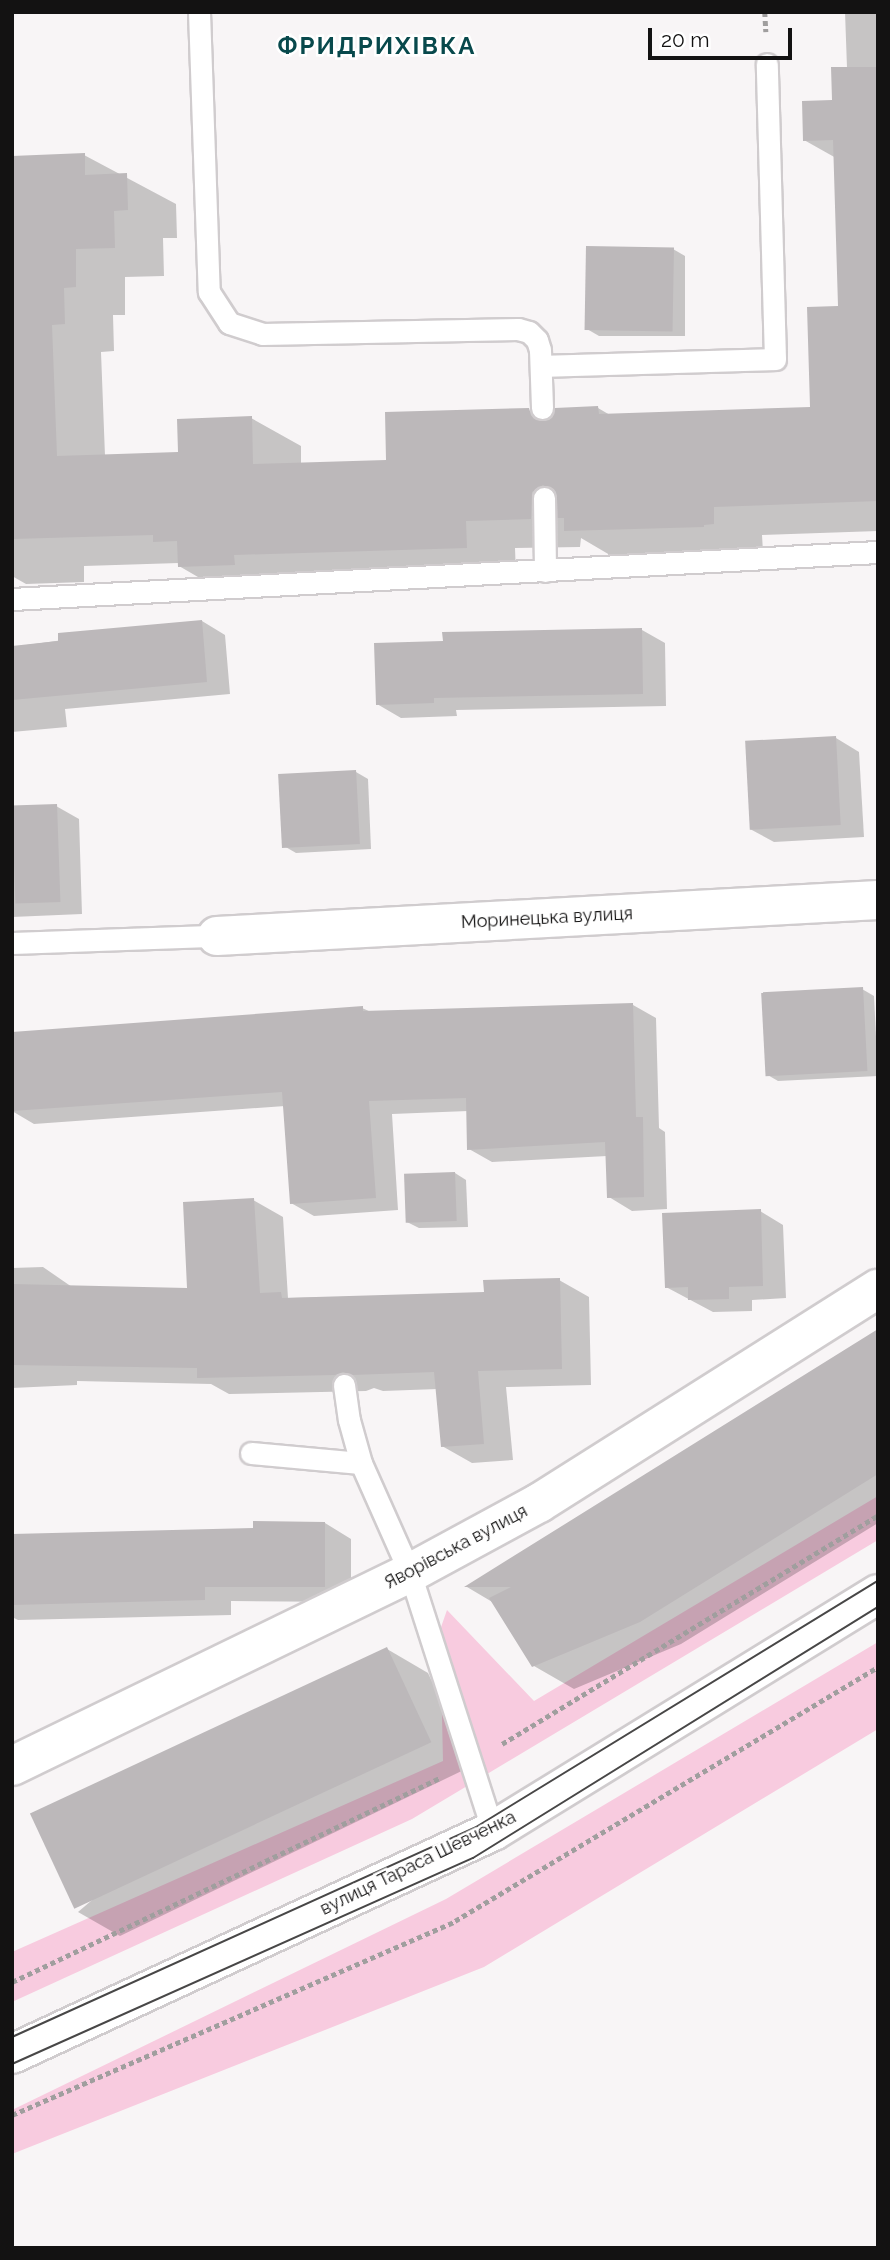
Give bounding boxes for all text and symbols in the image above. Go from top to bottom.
scale bar [652,14,796,58]
text: 20 m [661,27,709,52]
district label: ФРИДРИХІВКА [279,32,475,60]
street label: Моринецька вулиця [460,903,634,933]
street label: Яворівська вулиця [381,1500,531,1594]
street label: вулиця Тараса Шевченка [316,1806,520,1920]

